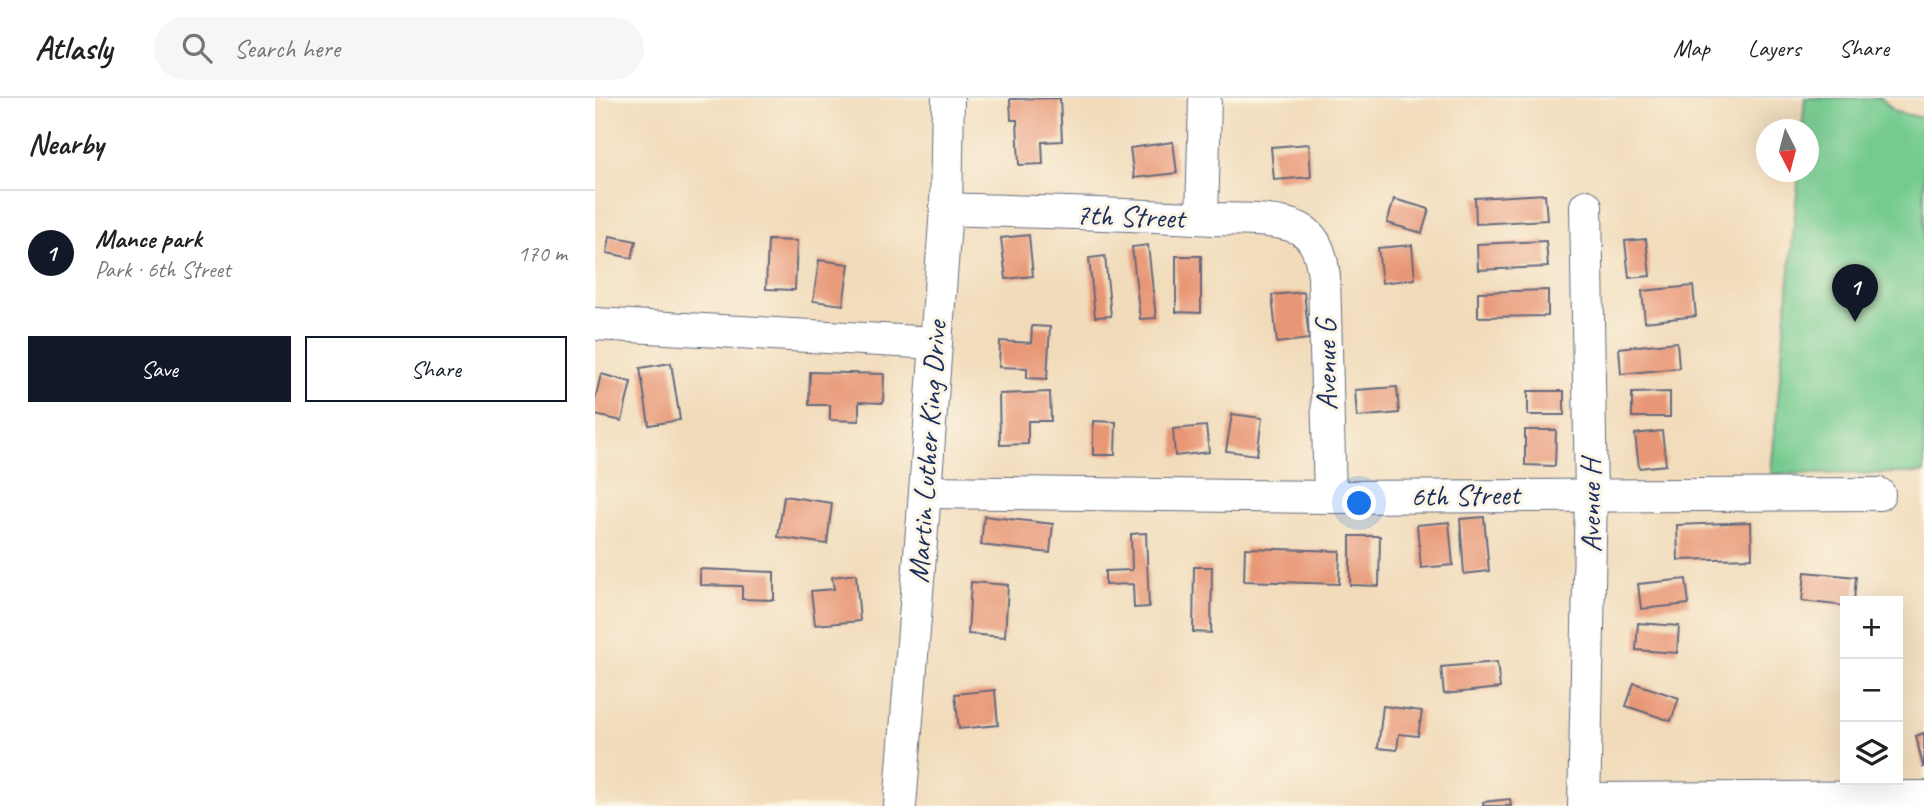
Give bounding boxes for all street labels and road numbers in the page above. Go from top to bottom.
street label: 7th Street [1075,195,1188,237]
street label: Avenue G [1306,316,1346,411]
street label: Martin Luther King Drive [899,318,955,584]
street label: Avenue H [1571,454,1609,553]
street label: 6th Street [1410,475,1523,515]

